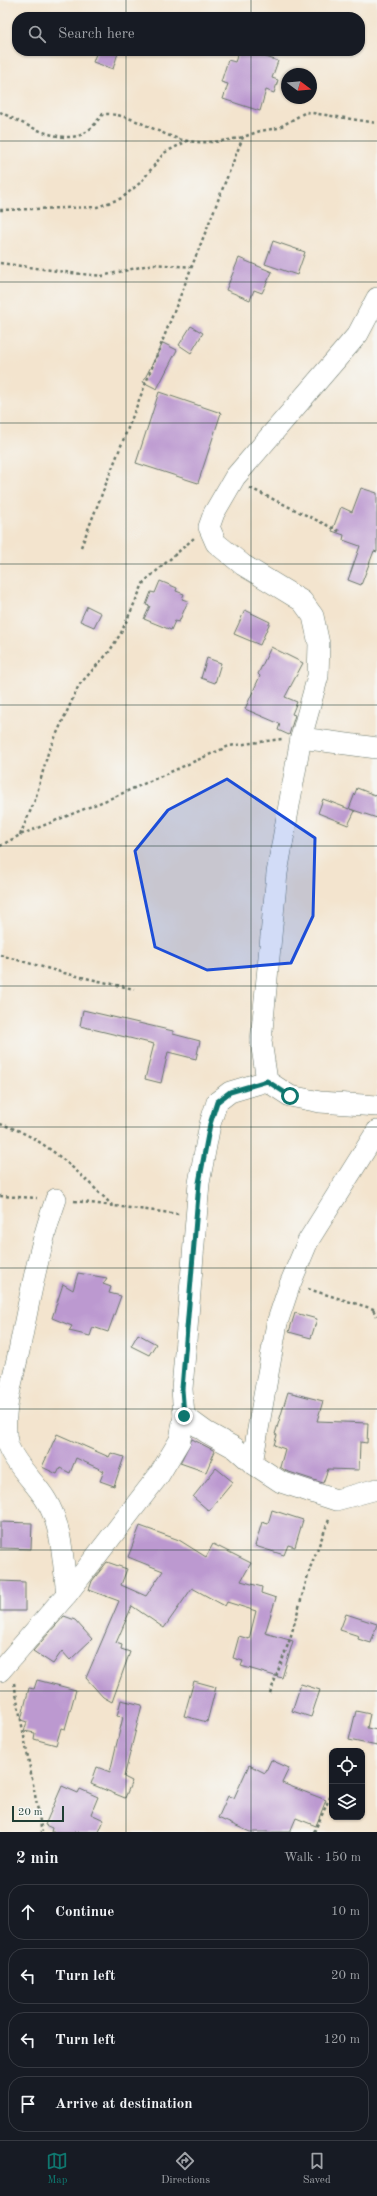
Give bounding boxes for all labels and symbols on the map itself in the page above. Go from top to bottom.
north arrow [281,68,317,104]
route start [281,1087,299,1105]
route end [175,1407,193,1425]
scale bar [12,1804,64,1823]

